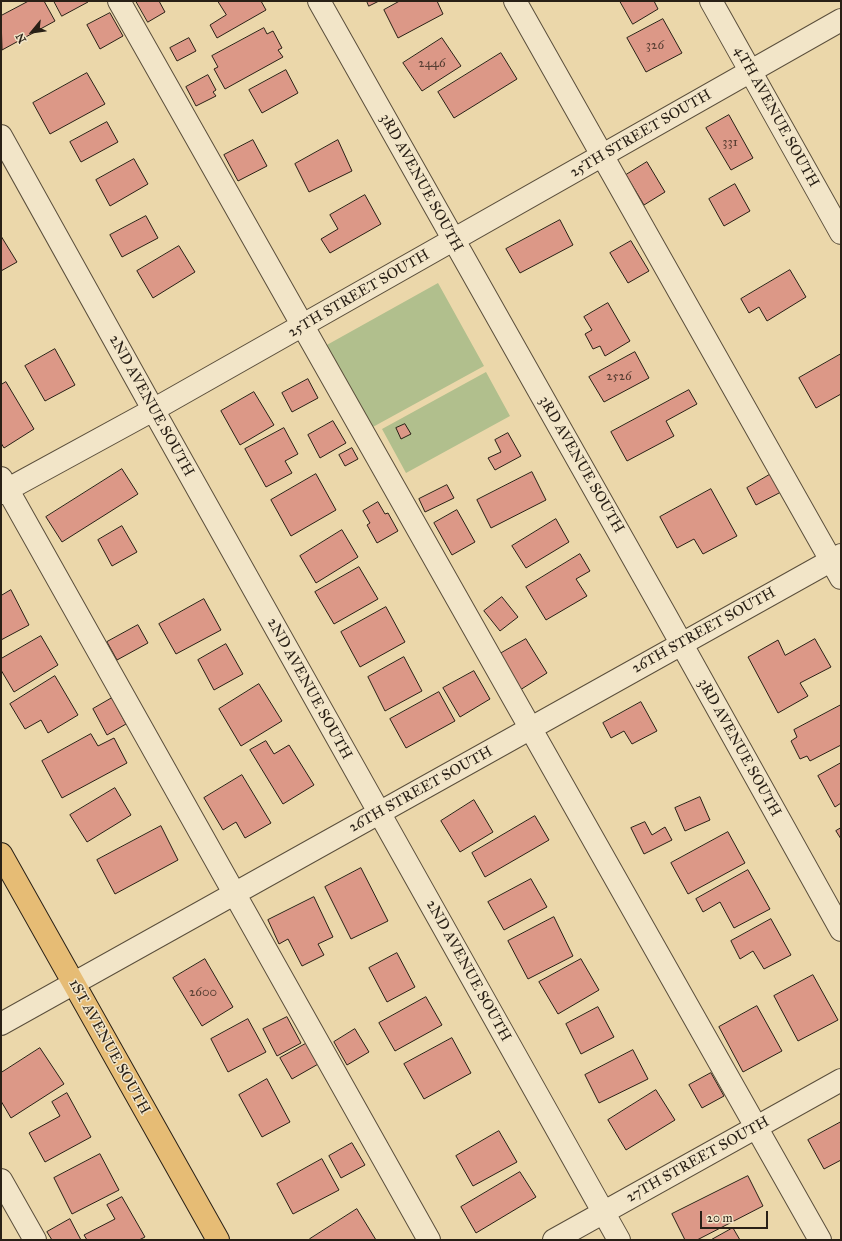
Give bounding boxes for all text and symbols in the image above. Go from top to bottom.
north arrow [12,12,52,52]
text: N [13,31,29,45]
house number: 326 [646,38,664,54]
street label: 4TH AVENUE SOUTH [730,43,822,191]
house number: 2446 [418,56,446,72]
street label: 25TH STREET SOUTH [567,86,715,182]
street label: 3RD AVENUE SOUTH [375,111,467,255]
house number: 331 [722,135,738,151]
street label: 25TH STREET SOUTH [285,246,433,342]
street label: 2ND AVENUE SOUTH [105,332,197,480]
house number: 2526 [606,369,632,385]
street label: 3RD AVENUE SOUTH [534,393,628,537]
street label: 26TH STREET SOUTH [629,584,779,678]
street label: 2ND AVENUE SOUTH [263,615,355,763]
street label: 3RD AVENUE SOUTH [693,676,785,820]
street label: 26TH STREET SOUTH [346,743,496,837]
street label: 2ND AVENUE SOUTH [422,897,514,1045]
street label: 1ST AVENUE SOUTH [64,976,154,1118]
house number: 2600 [189,985,217,1001]
street label: 27TH STREET SOUTH [623,1113,773,1207]
scale bar [702,1203,770,1229]
text: 20 m [707,1211,733,1225]

